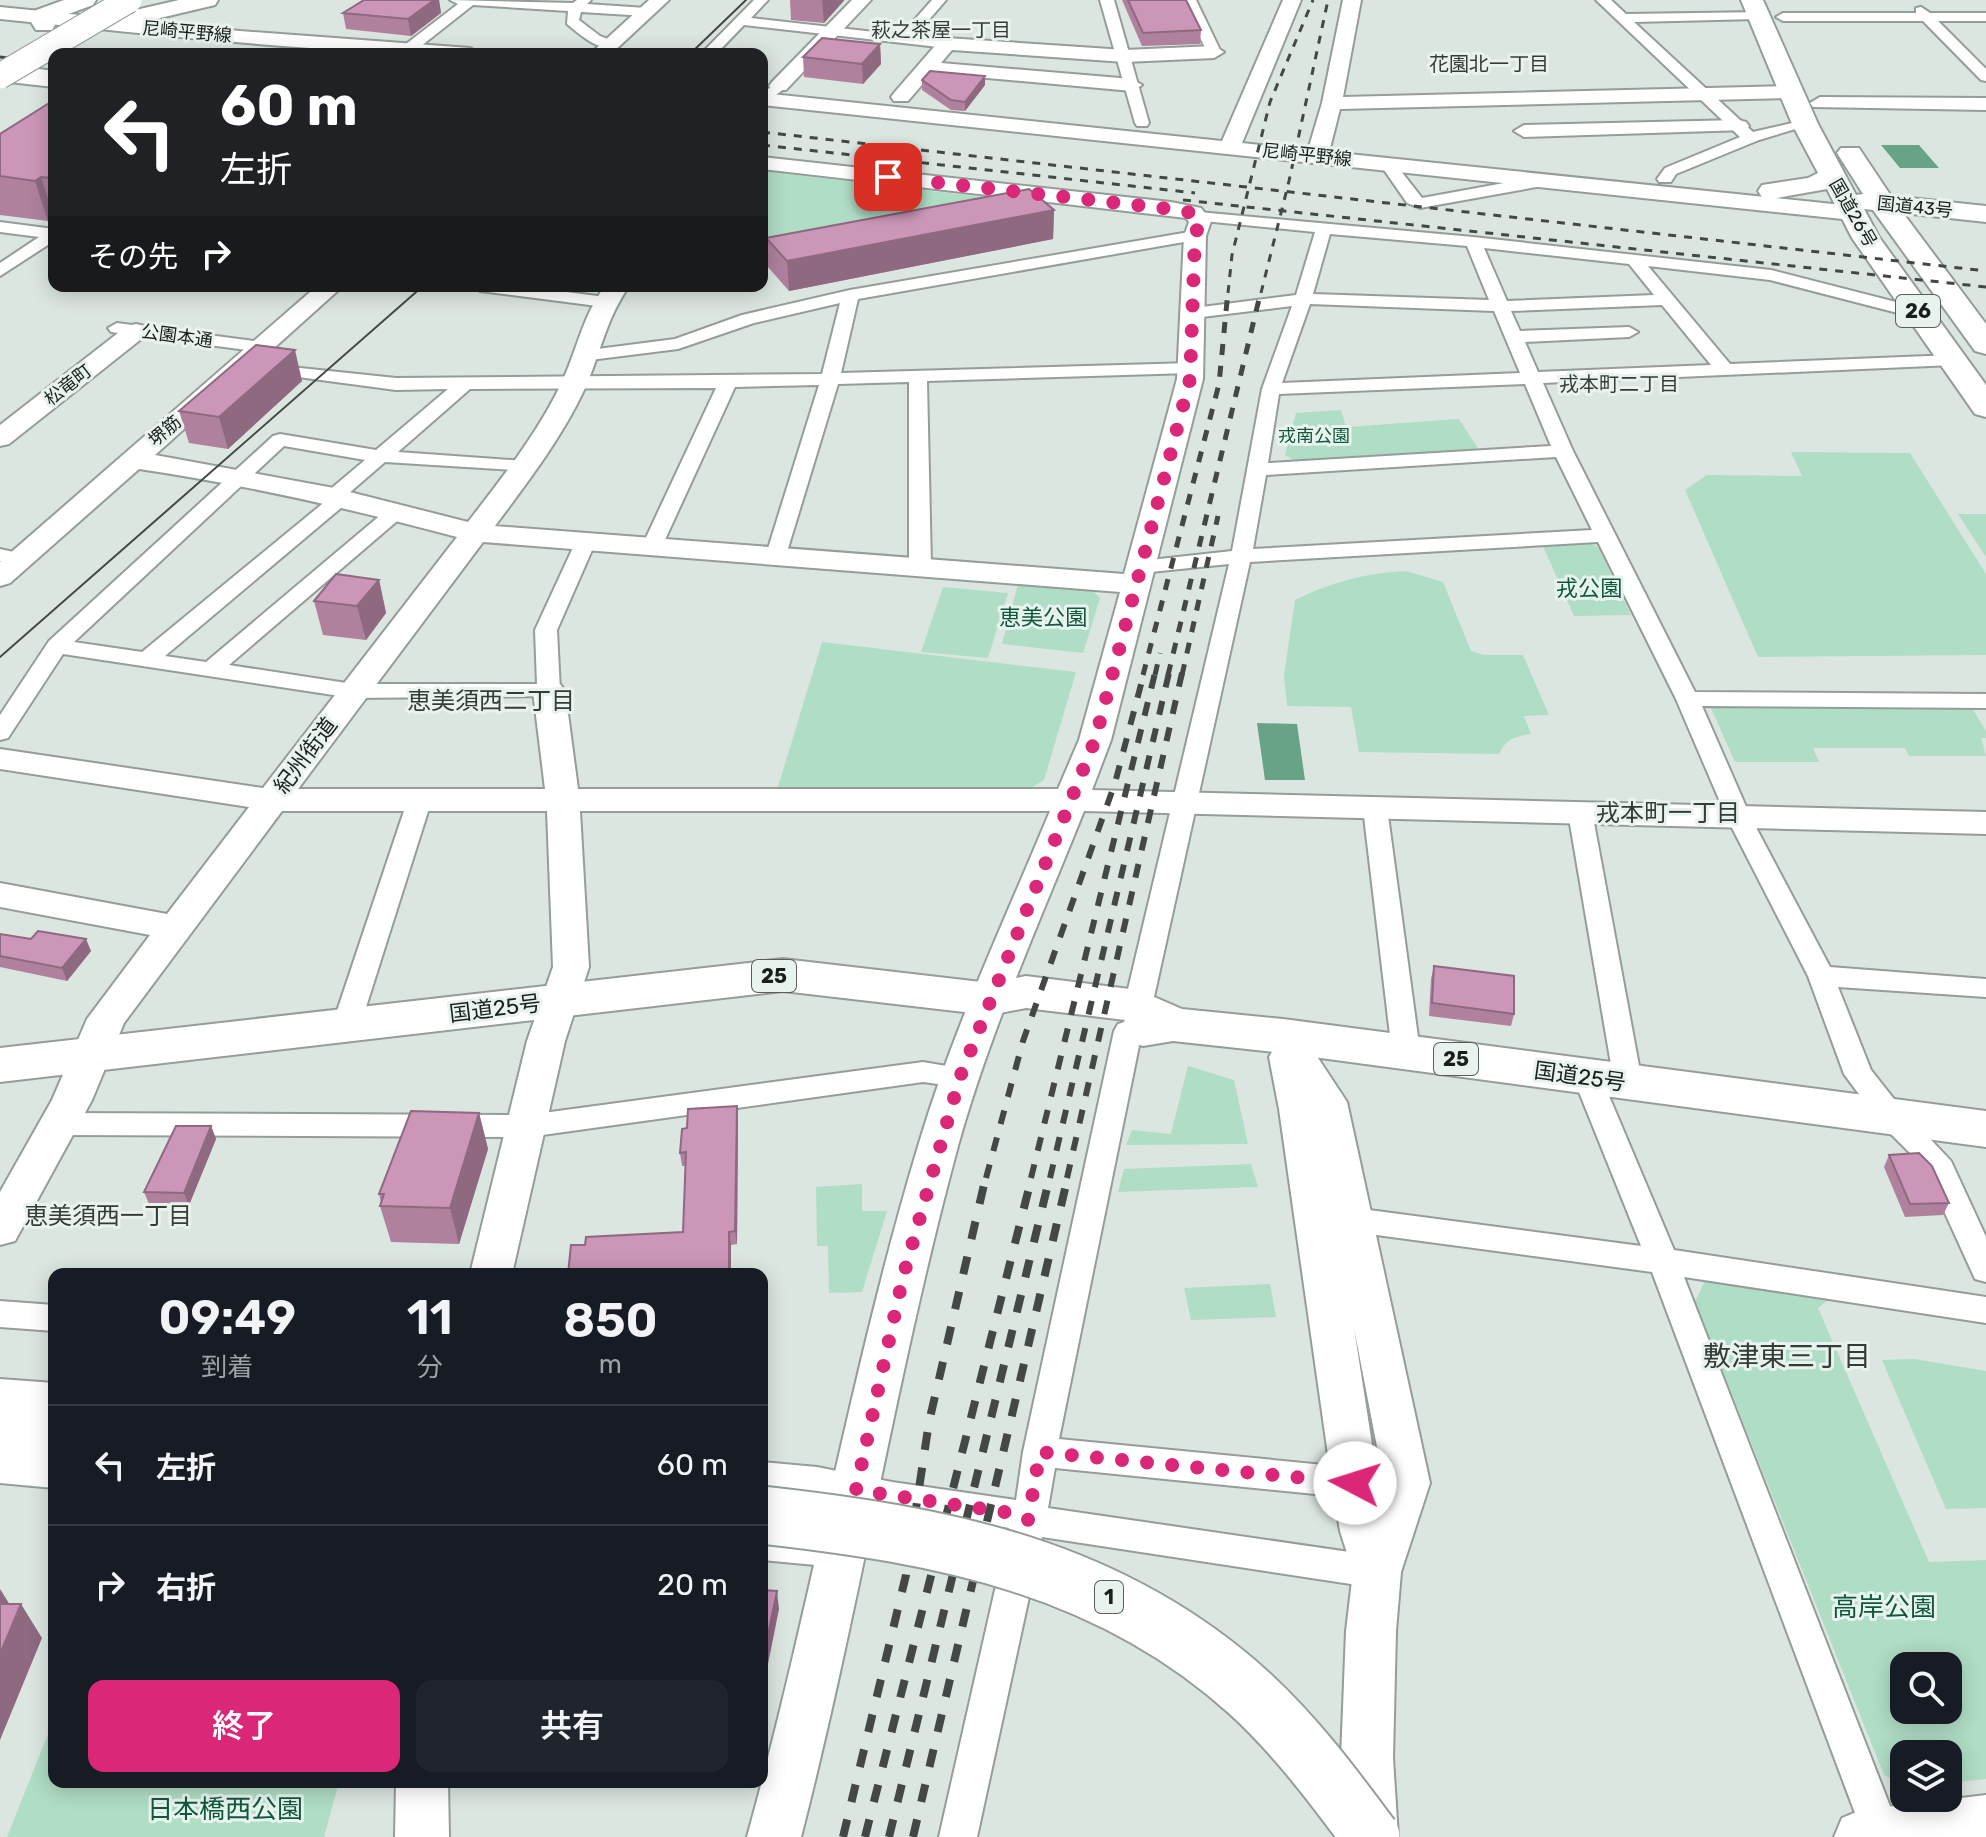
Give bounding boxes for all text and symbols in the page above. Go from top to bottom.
street label: 尼崎平野線 [141,17,233,47]
district label: 萩之茶屋一丁目 [871,18,1011,42]
district label: 花園北一丁目 [1429,52,1549,76]
text: 60 m [220,73,358,139]
icon: left [88,80,192,184]
street label: 尼崎平野線 [1261,139,1353,171]
pin [854,143,922,211]
text: 左折 [220,148,292,191]
icon: arrive [866,155,910,199]
street label: 国道26号 [1825,175,1881,251]
street label: 国道43号 [1876,192,1954,222]
icon: right [194,232,238,276]
text: その先 [88,239,178,275]
road number: 26 [1896,295,1940,327]
street label: 公園本通 [140,320,214,352]
street label: 松竜町 [40,360,96,410]
district label: 戎本町二丁目 [1559,372,1679,396]
street label: 堺筋 [144,411,186,451]
park label: 戎南公園 [1278,425,1350,447]
park label: 戎公園 [1556,575,1622,602]
park label: 恵美公園 [999,604,1087,631]
district label: 恵美須西二丁目 [407,687,575,715]
street label: 紀州街道 [268,712,343,799]
district label: 戎本町一丁目 [1596,799,1740,827]
road number: 25 [752,960,796,992]
street label: 国道25号 [448,989,542,1028]
road number: 25 [1434,1043,1478,1075]
street label: 国道25号 [1533,1057,1627,1096]
district label: 恵美須西一丁目 [24,1202,192,1230]
text: 09:49 [158,1289,296,1346]
text: 11 [407,1289,453,1346]
text: 850 [563,1292,658,1349]
district label: 敷津東三丁目 [1703,1340,1871,1373]
text: m [599,1349,622,1380]
text: 到着 [201,1352,253,1383]
text: 分 [417,1352,443,1383]
position arrow [1313,1441,1397,1525]
icon: left [88,1443,132,1487]
text: 60 m [657,1447,728,1483]
text: 左折 [156,1450,216,1486]
icon: right [88,1563,132,1607]
text: 20 m [657,1567,728,1603]
text: 右折 [156,1570,216,1606]
road number: 1 [1095,1581,1123,1613]
park label: 高岸公園 [1832,1592,1936,1623]
map controls [1890,1652,1962,1812]
button: search [1890,1652,1962,1724]
button: 終了 [88,1680,400,1772]
button: 共有 [416,1680,728,1772]
button: layers [1890,1740,1962,1812]
park label: 日本橋西公園 [147,1794,303,1825]

